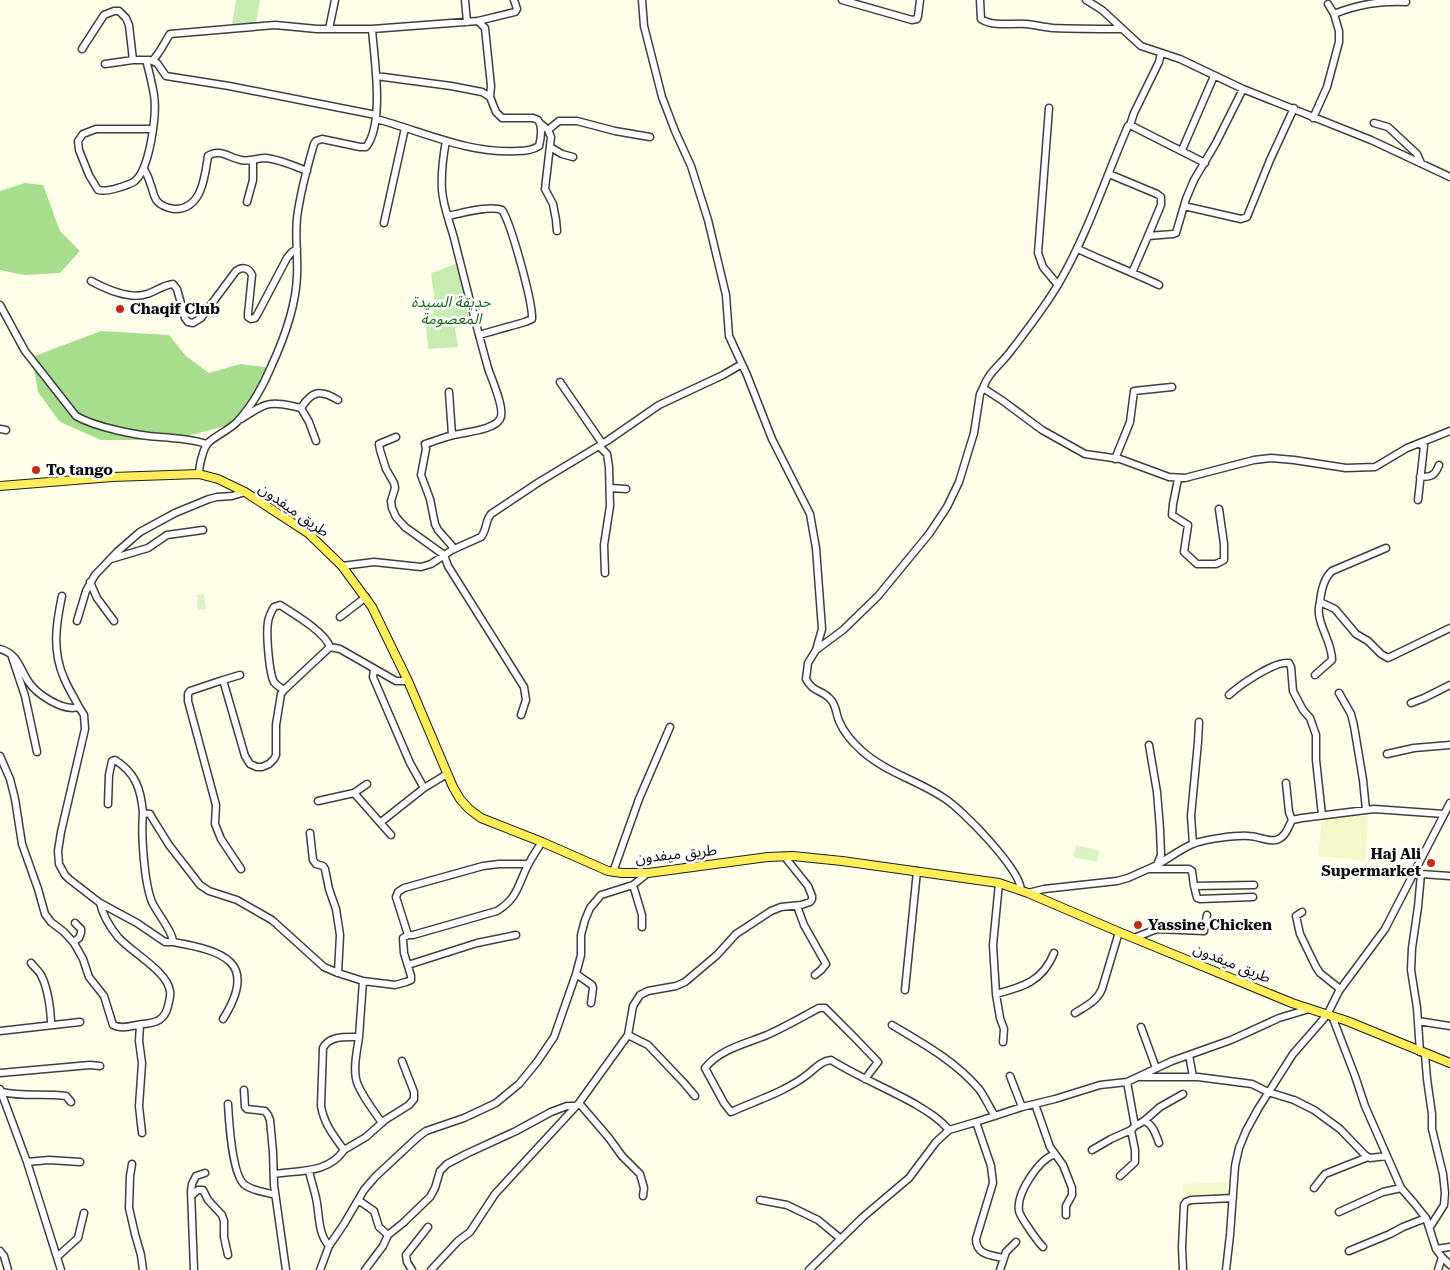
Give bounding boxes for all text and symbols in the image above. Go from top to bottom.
park label: حديقة السيدة المعصومة [411,293,491,328]
place label: Chaqif Club [130,300,220,318]
marker: Chaqif Club [114,303,126,315]
place label: To tango [46,461,113,479]
marker: To tango [30,464,42,476]
street label: طريق ميفدون [255,479,333,542]
street label: طريق ميفدون [634,841,718,868]
place label: Haj Ali Supermarket [1321,845,1421,880]
marker: Haj Ali Supermarket [1425,857,1437,869]
place label: Yassine Chicken [1148,916,1272,934]
marker: Yassine Chicken [1132,919,1144,931]
street label: طريق ميفدون [1190,939,1273,988]

